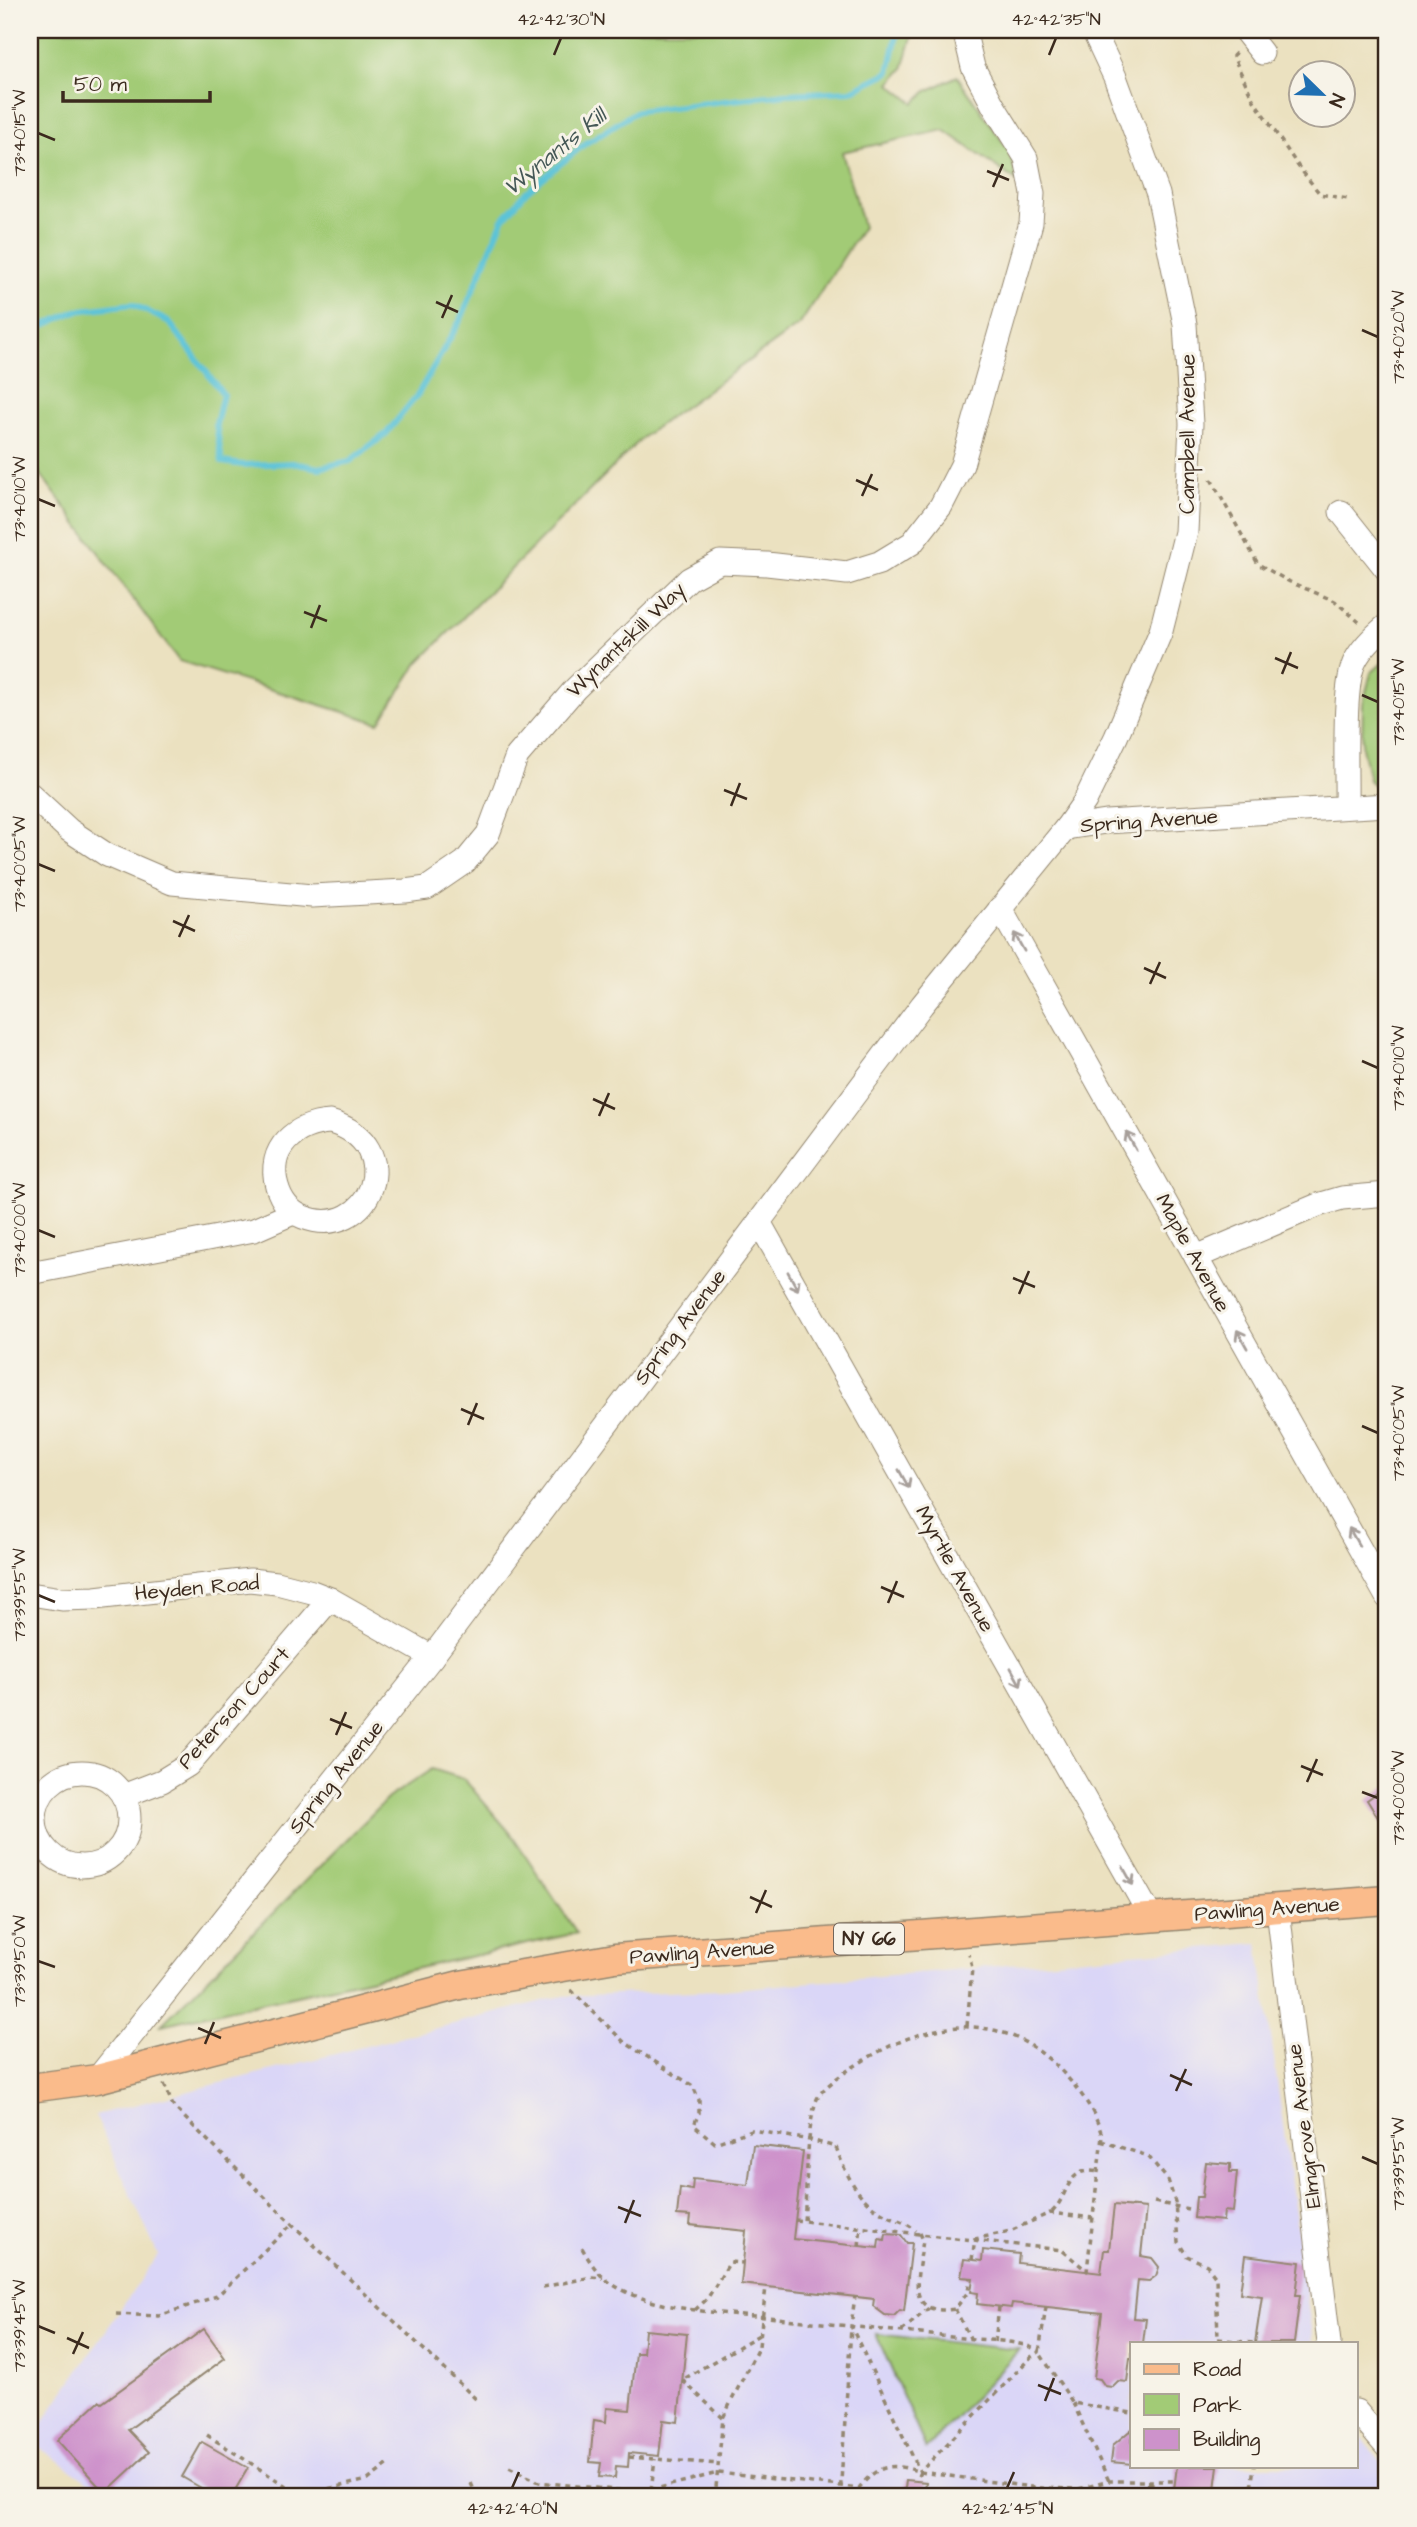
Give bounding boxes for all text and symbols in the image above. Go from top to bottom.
text: 42°42'30"N [517,7,605,32]
text: 42°42'35"N [1011,7,1101,32]
scale bar [63,60,210,104]
north arrow [1288,60,1358,130]
text: 50 m [74,70,128,99]
text: 73°40'15"W [7,89,32,176]
text: N [1321,89,1351,111]
water label: Wynants Kill [497,99,616,204]
text: 73°40'20"W [1386,290,1411,384]
street label: Campbell Avenue [1173,354,1203,514]
text: 73°40'10"W [7,456,32,542]
street label: Wynantskill Way [560,575,694,706]
text: 73°40'15"W [1386,658,1411,745]
street label: Spring Avenue [1079,802,1219,842]
text: 73°40'05"W [7,816,32,912]
one-way arrow [1012,933,1026,953]
text: 73°40'10"W [1386,1025,1411,1111]
one-way arrow [1124,1131,1137,1152]
text: 73°40'00"W [7,1183,32,1277]
street label: Maple Avenue [1148,1189,1237,1318]
street label: Spring Avenue [627,1263,735,1392]
one-way arrow [787,1270,800,1291]
one-way arrow [1235,1330,1249,1350]
text: 73°40'05"W [1386,1385,1411,1481]
one-way arrow [897,1469,911,1489]
street label: Myrtle Avenue [907,1501,1002,1638]
one-way arrow [1347,1528,1361,1548]
text: 73°39'55"W [7,1548,32,1642]
street label: Heyden Road [134,1568,261,1610]
street label: Peterson Court [171,1640,297,1775]
one-way arrow [1009,1667,1023,1687]
street label: Spring Avenue [281,1714,392,1841]
text: 73°40'00"W [1386,1751,1411,1845]
one-way arrow [1121,1865,1135,1885]
street label: Pawling Avenue [1193,1889,1341,1931]
text: 73°39'50"W [7,1915,32,2007]
road number: NY 66 [834,1924,904,1954]
street label: Pawling Avenue [628,1932,776,1974]
street label: Elmgrove Avenue [1280,2042,1330,2210]
text: 73°39'55"W [1386,2117,1411,2211]
text: 73°39'45"W [7,2280,32,2372]
legend [1130,2342,1358,2468]
text: Road [1193,2355,1241,2384]
text: Park [1193,2391,1242,2420]
text: Building [1193,2425,1261,2456]
text: 42°42'40"N [466,2496,558,2521]
text: 42°42'45"N [961,2496,1053,2521]

